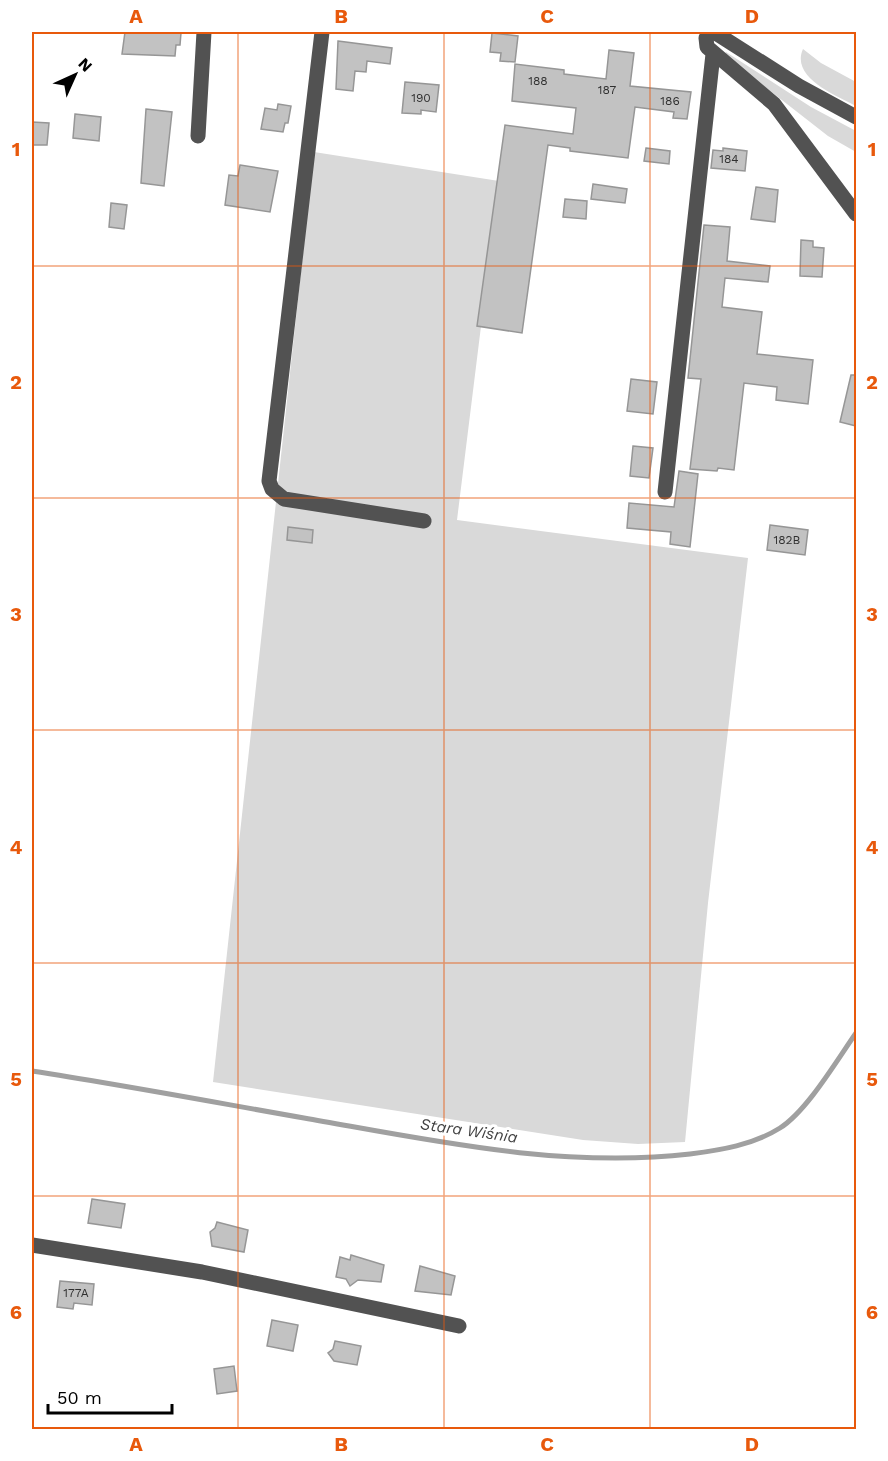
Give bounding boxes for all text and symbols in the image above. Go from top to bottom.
text: A [129,4,143,28]
text: B [334,4,348,28]
text: C [540,4,554,28]
text: D [745,4,759,28]
north arrow [45,45,105,105]
text: N [74,54,96,76]
house number: 188 [528,74,548,88]
house number: 187 [598,83,616,97]
house number: 190 [411,91,431,105]
house number: 186 [660,94,680,108]
text: 1 [12,137,20,161]
text: 1 [868,137,876,161]
house number: 184 [719,152,739,166]
text: 2 [10,370,22,394]
text: 2 [866,370,878,394]
house number: 182B [774,533,801,547]
text: 3 [10,602,22,626]
text: 3 [866,602,878,626]
text: 4 [10,835,23,859]
text: 4 [866,835,879,859]
text: 5 [10,1067,22,1091]
text: 5 [866,1067,878,1091]
water label: Stara Wiśnia [419,1114,519,1147]
house number: 177A [63,1286,89,1300]
text: 6 [10,1300,22,1324]
text: 6 [866,1300,878,1324]
scale bar [48,1377,172,1415]
text: 50 m [57,1387,102,1408]
text: A [129,1432,143,1456]
text: B [334,1432,348,1456]
text: C [540,1432,554,1456]
text: D [745,1432,759,1456]

